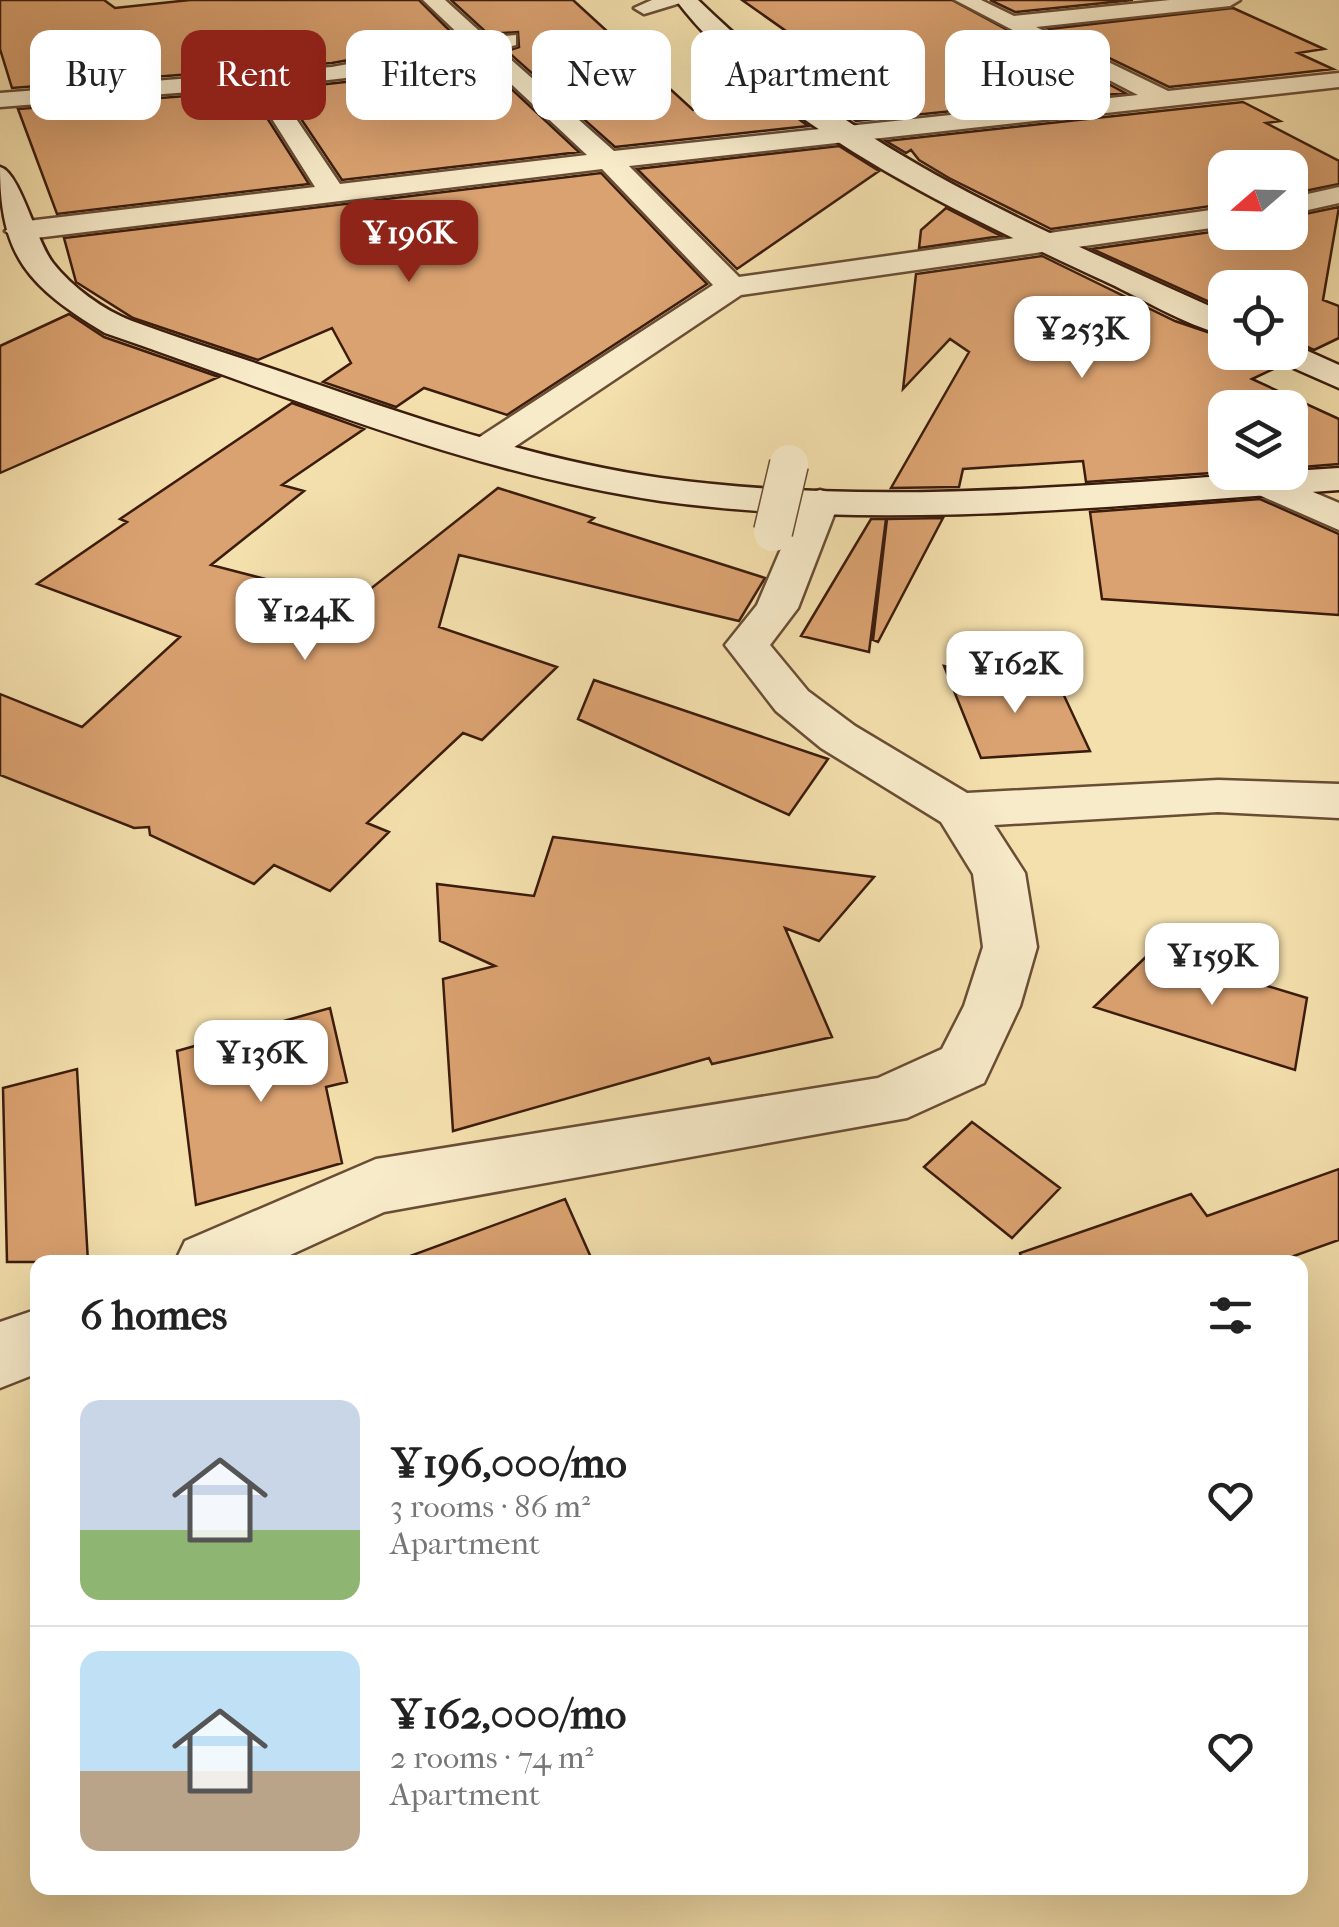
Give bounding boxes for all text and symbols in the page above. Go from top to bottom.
chip: Buy [30,30,161,120]
chip: Rent [181,30,326,120]
chip: Filters [346,30,512,120]
chip: New [532,30,671,120]
chip: Apartment [691,30,925,120]
chip: House [945,30,1110,120]
north arrow [1208,150,1308,250]
map controls [1208,150,1308,490]
pin: ¥196K [339,200,479,285]
text: ¥196K [362,214,456,251]
button: locate [1208,270,1308,370]
pin: ¥253K [1012,296,1152,381]
text: ¥253K [1036,310,1128,347]
button: layers [1208,390,1308,490]
pin: ¥124K [235,578,375,663]
text: ¥124K [258,592,352,629]
pin: ¥162K [945,631,1085,716]
text: ¥162K [968,645,1062,682]
pin: ¥159K [1142,923,1282,1008]
text: ¥159K [1167,937,1257,974]
pin: ¥136K [191,1020,331,1105]
text: ¥136K [216,1034,306,1071]
icon: filters [1203,1288,1258,1343]
text: 6 homes [80,1291,227,1340]
text: ¥196,000/mo [390,1439,627,1488]
icon: home [160,1440,280,1560]
icon: heart [1203,1473,1258,1528]
text: 3 rooms · 86 m² [390,1488,590,1525]
text: Apartment [390,1525,540,1562]
text: ¥162,000/mo [390,1690,626,1739]
icon: home [160,1691,280,1811]
icon: heart [1203,1724,1258,1779]
text: 2 rooms · 74 m² [390,1739,594,1776]
text: Apartment [390,1776,540,1813]

